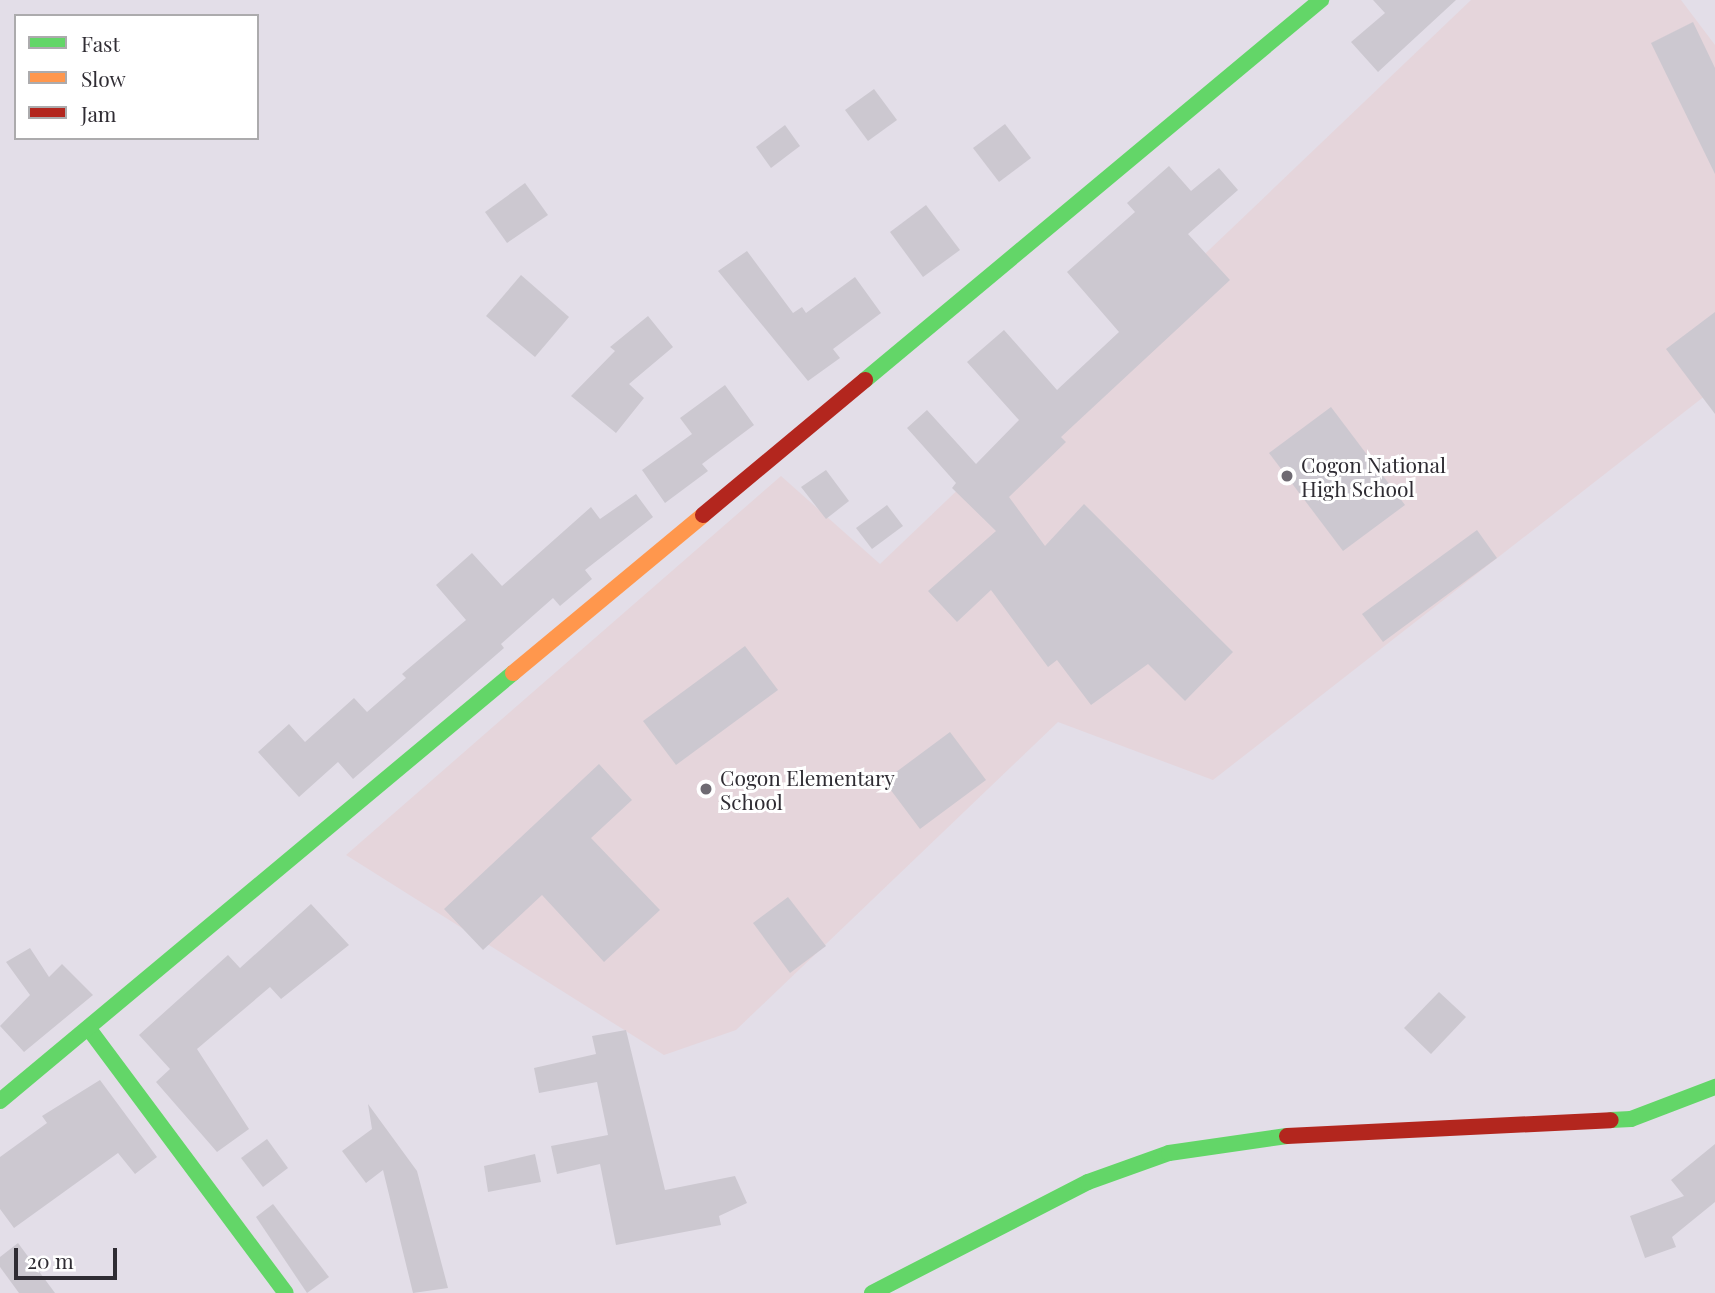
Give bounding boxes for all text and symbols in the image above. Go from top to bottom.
legend [14,14,259,140]
text: Fast [81,29,120,57]
text: Slow [81,64,126,92]
text: Jam [81,99,117,127]
place label: Cogon National High School [1301,451,1446,501]
marker: Cogon National High School [1279,468,1295,484]
place label: Cogon Elementary School [720,764,895,814]
marker: Cogon Elementary School [698,781,714,797]
scale bar [18,1234,121,1278]
text: 20 m [27,1246,74,1274]

